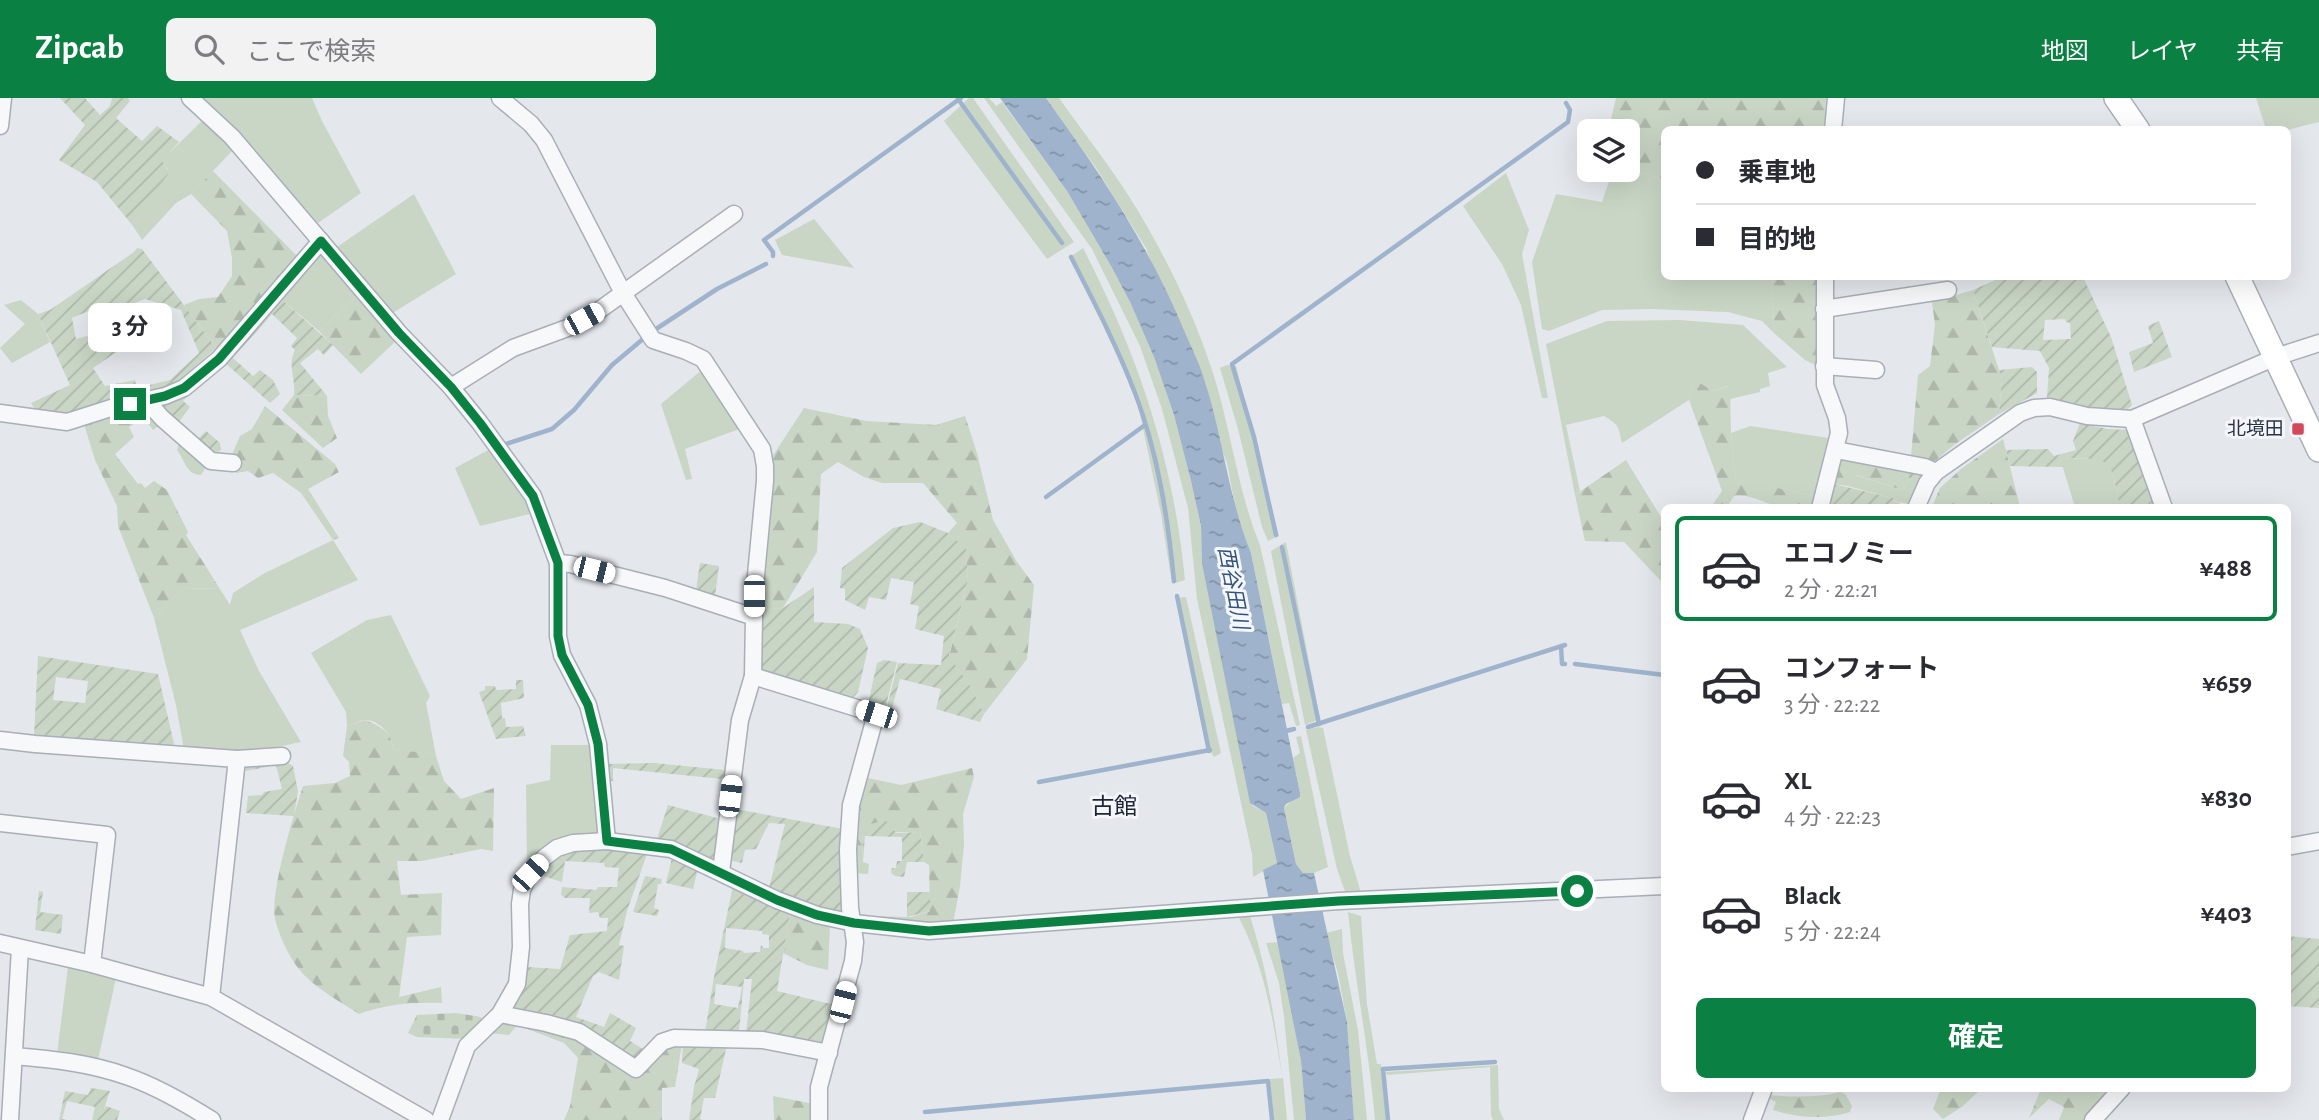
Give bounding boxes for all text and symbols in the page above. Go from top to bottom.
search box [166,18,656,81]
icon: search [190,30,228,68]
text: Zipcab [35,32,124,65]
text: ここで検索 [246,39,376,65]
text: 地図 [2041,40,2089,64]
text: レイヤ [2127,40,2198,64]
text: 共有 [2236,40,2284,64]
map controls [1577,119,1640,182]
button: layers [1577,119,1640,182]
text: 乗車地 [1738,160,1816,186]
text: 目的地 [1738,227,1816,253]
car [561,300,608,338]
callout: 3 分 [88,302,172,352]
text: 3 分 [112,316,148,339]
route end [114,388,146,420]
place label: 北境田 [2227,418,2284,439]
marker: 北境田 [2290,421,2306,437]
icon: car [1700,537,1763,600]
text: エコノミー [1784,541,1914,567]
water label: 西谷田川 [1215,545,1253,633]
car [572,555,617,585]
text: ¥488 [2200,555,2252,581]
car [744,575,765,617]
text: 2 分 · 22:21 [1784,579,1879,602]
icon: car [1700,652,1763,715]
text: コンフォート [1784,656,1939,682]
text: ¥659 [2202,670,2252,696]
text: 3 分 · 22:22 [1784,694,1880,717]
car [853,698,900,730]
icon: car [1700,767,1763,830]
text: XL [1784,768,1811,794]
car [718,774,743,818]
text: ¥830 [2201,785,2252,811]
district label: 古館 [1091,794,1137,819]
text: 4 分 · 22:23 [1784,806,1881,829]
car [508,850,553,896]
route start [1561,875,1593,907]
icon: car [1700,882,1763,945]
text: Black [1784,883,1841,909]
text: ¥403 [2200,900,2252,926]
text: 5 分 · 22:24 [1784,921,1881,944]
car [828,979,859,1025]
button: 確定 [1696,998,2256,1078]

